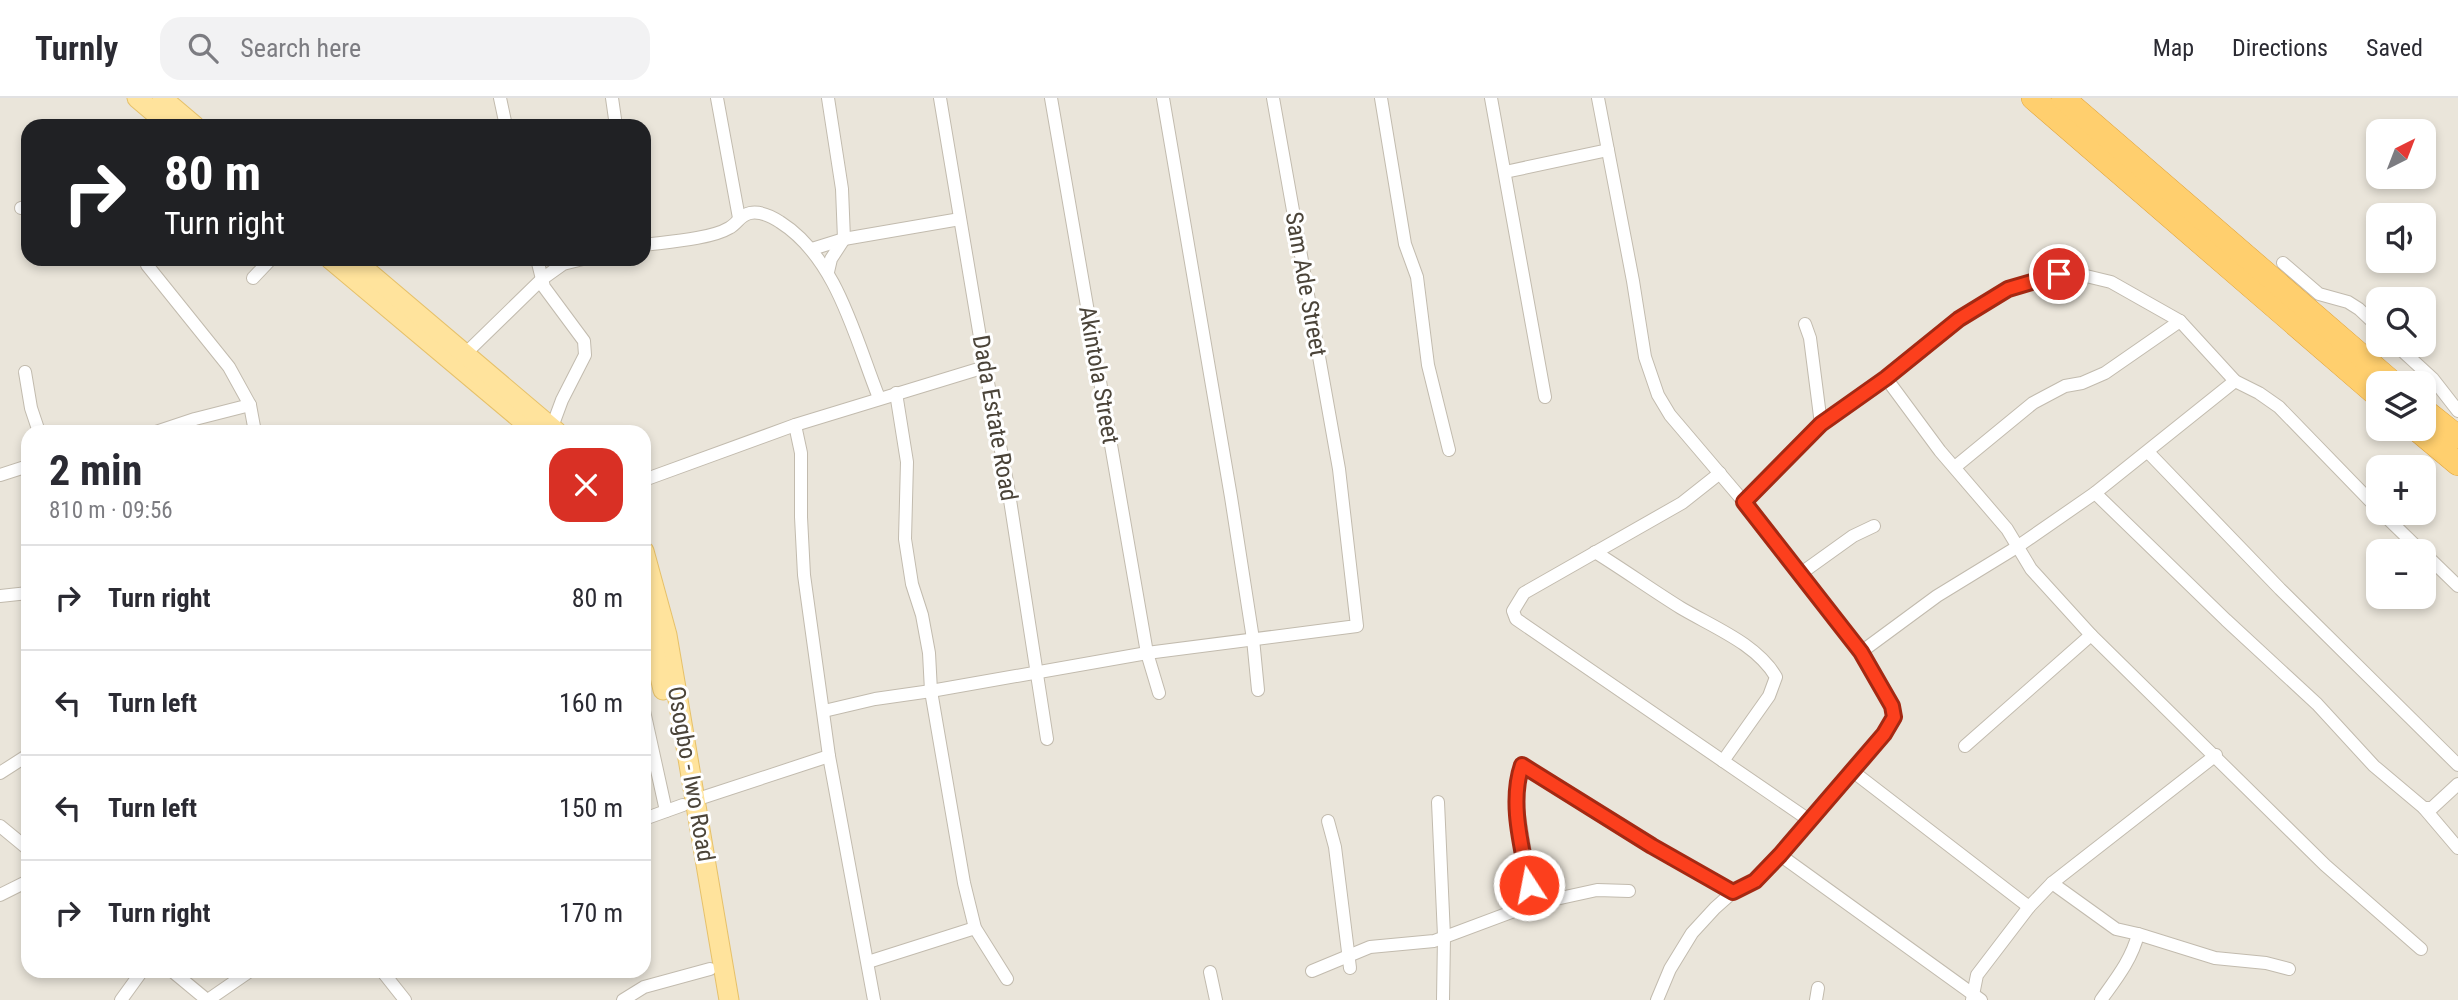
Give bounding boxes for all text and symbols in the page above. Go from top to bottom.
search box [160,17,650,80]
text: Turnly [35,29,118,68]
icon: search [184,29,222,67]
text: Search here [240,33,361,63]
text: Map [2153,34,2194,62]
text: Directions [2232,34,2328,62]
text: Saved [2366,34,2423,62]
north arrow [2366,119,2436,189]
map controls [2366,119,2436,609]
text: 80 m [164,145,261,202]
icon: right [49,147,140,238]
button: sound [2366,203,2436,273]
text: Turn right [164,204,285,242]
street label: Sam Ade Street [1280,210,1332,358]
pin [2029,244,2089,304]
icon: arrive [2040,255,2078,293]
button: search [2366,287,2436,357]
street label: Akintola Street [1073,304,1125,446]
street label: Dada Estate Road [967,333,1023,503]
button: layers [2366,371,2436,441]
text: 2 min [49,446,142,495]
button: close [549,448,623,522]
button: + [2366,455,2436,525]
text: 810 m · 09:56 [49,497,173,524]
button: − [2366,539,2436,609]
icon: right [49,579,87,617]
text: Turn right [108,583,210,613]
text: 80 m [572,583,623,613]
icon: left [49,684,87,722]
street label: Osogbo - Iwo Road [662,684,720,864]
text: Turn left [108,688,197,718]
text: 160 m [559,688,623,718]
icon: left [49,789,87,827]
text: Turn left [108,793,197,823]
text: 150 m [559,793,623,823]
position arrow [1492,848,1566,922]
icon: right [49,894,87,932]
text: Turn right [108,898,210,928]
text: 170 m [559,898,623,928]

